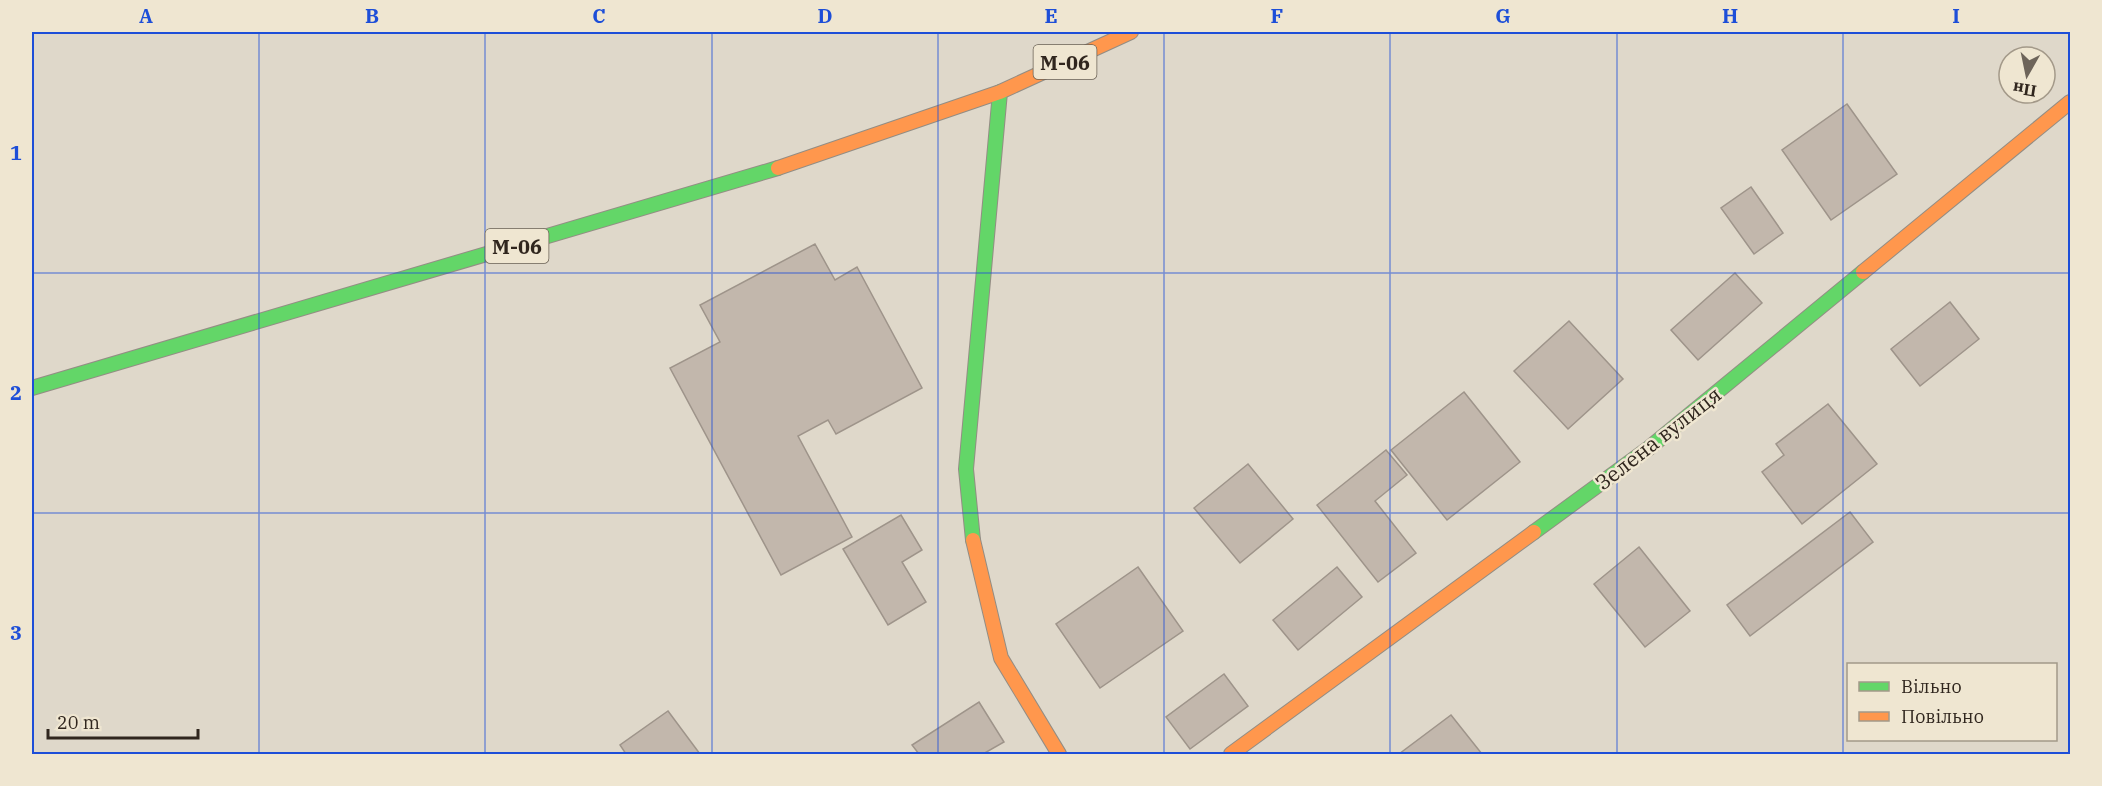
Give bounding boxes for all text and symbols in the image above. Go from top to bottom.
text: A [139,2,153,29]
text: B [365,2,379,29]
text: C [592,2,606,29]
text: D [817,2,833,29]
text: E [1044,2,1058,29]
text: F [1271,2,1283,29]
text: G [1495,2,1511,29]
text: H [1722,2,1738,29]
text: I [1952,2,1960,29]
road number: М-06 [1034,45,1096,79]
north arrow [1997,45,2057,105]
text: Пн [2011,78,2038,102]
text: 1 [10,139,22,166]
road number: М-06 [486,229,548,263]
text: 2 [10,379,22,406]
street label: Зелена вулиця [1589,380,1727,496]
text: 3 [10,619,22,646]
legend [1847,663,2057,741]
text: Вільно [1901,675,1962,698]
scale bar [48,702,198,740]
text: Повільно [1901,705,1984,728]
text: 20 m [57,711,100,734]

